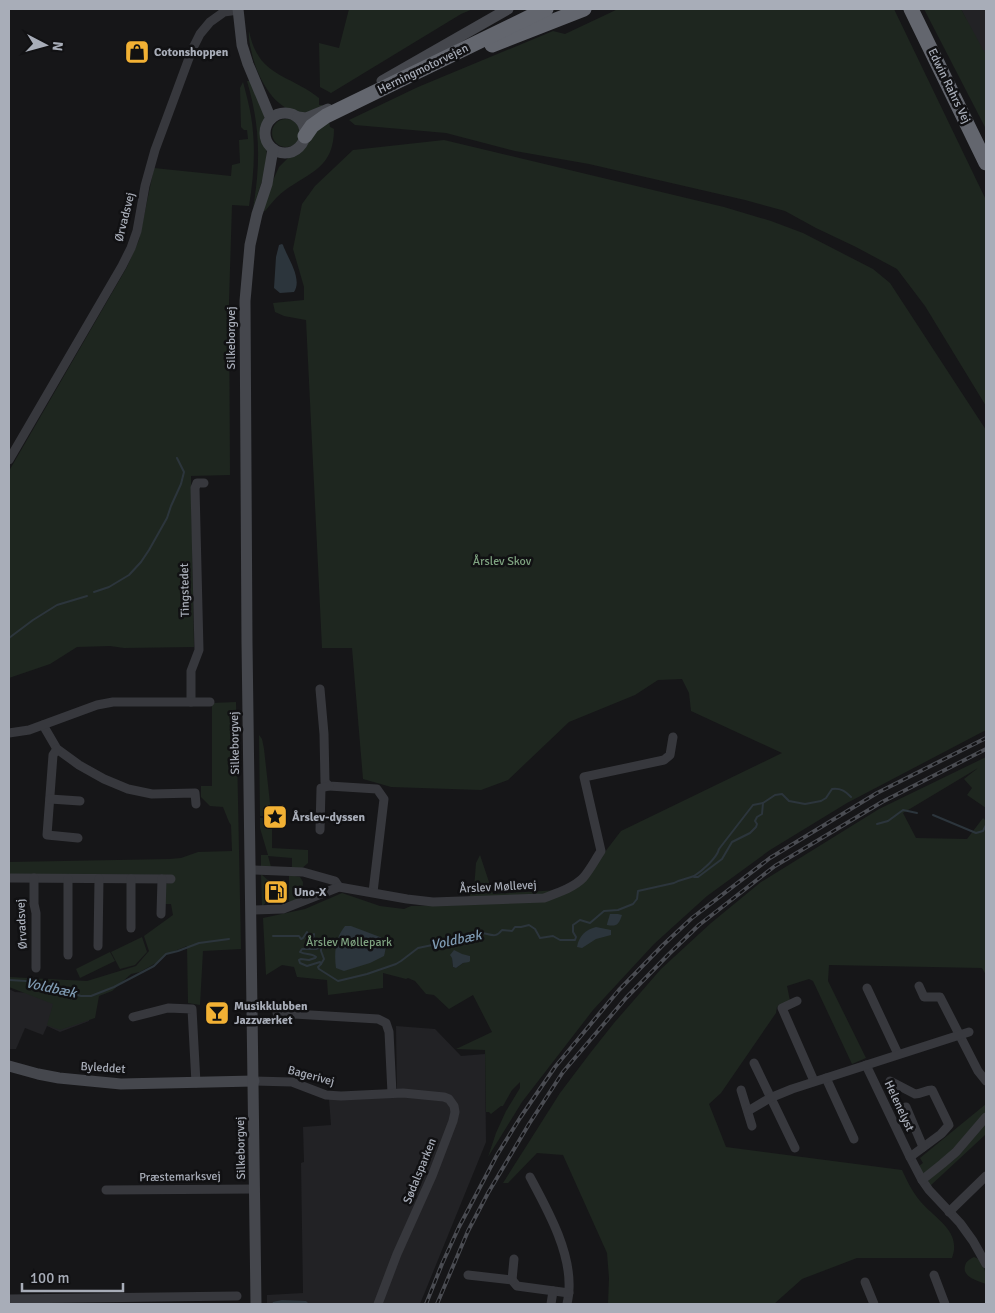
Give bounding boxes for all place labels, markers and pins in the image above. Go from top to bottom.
shop icon: Cotonshoppen [124,39,150,65]
place label: Cotonshoppen [154,45,229,60]
place icon: Årslev-dyssen [262,804,288,830]
place label: Årslev-dyssen [292,810,366,825]
fuel station icon: Uno-X [263,879,289,905]
place label: Uno-X [294,885,327,900]
place label: Musikklubben Jazzværket [234,999,308,1028]
bar icon: Musikklubben Jazzværket [204,1000,230,1026]

